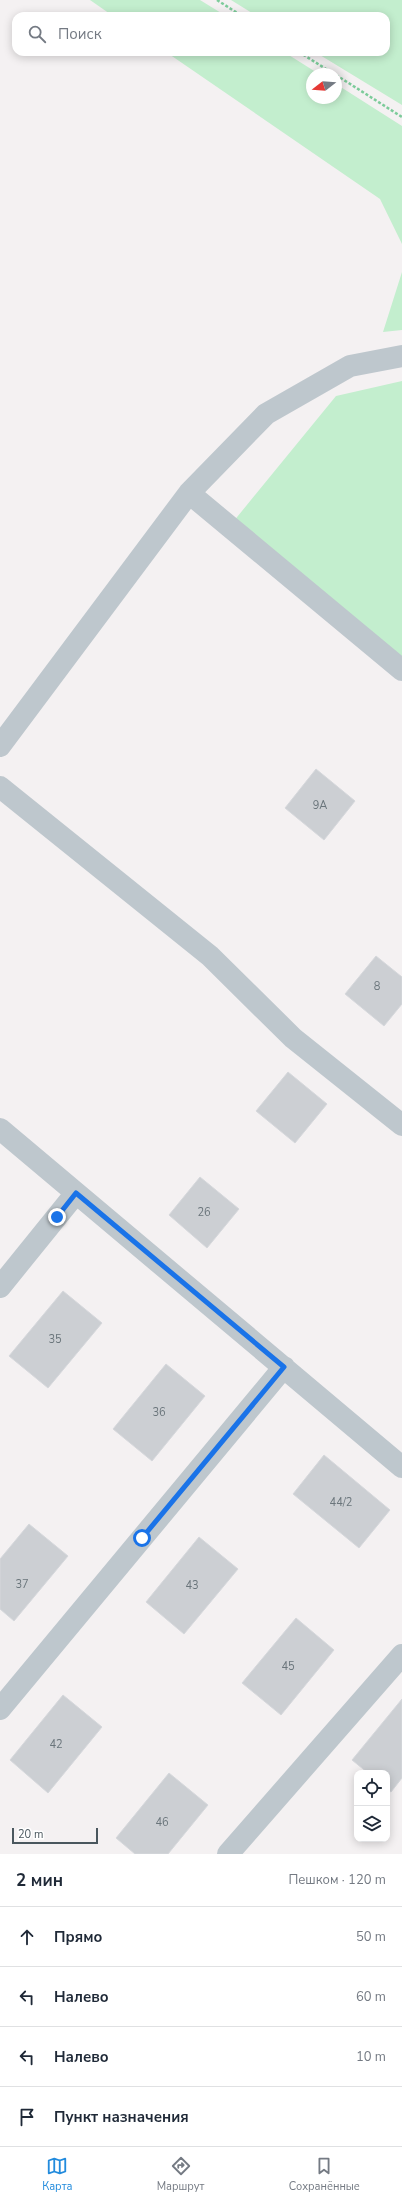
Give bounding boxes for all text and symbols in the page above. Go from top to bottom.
search box [12,12,390,56]
icon: search [26,23,48,45]
text: Поиск [58,24,102,44]
north arrow [306,68,342,104]
house number: 9А [313,798,327,813]
house number: 8 [374,979,381,994]
house number: 26 [197,1205,211,1220]
route end [48,1208,66,1226]
house number: 35 [48,1332,62,1347]
house number: 36 [152,1405,166,1420]
house number: 44/2 [330,1495,352,1510]
route start [133,1529,151,1547]
house number: 37 [15,1577,29,1592]
house number: 43 [185,1578,199,1593]
house number: 45 [281,1659,295,1674]
house number: 42 [49,1737,63,1752]
map controls [354,1770,390,1842]
button: locate [354,1770,390,1806]
button: layers [354,1806,390,1842]
house number: 46 [155,1815,169,1830]
scale bar [12,1826,98,1845]
text: 20 m [18,1827,43,1842]
text: 2 мин [16,1869,63,1892]
text: Пешком · 120 m [288,1871,386,1889]
icon: ahead [16,1926,38,1948]
text: Прямо [54,1927,102,1947]
text: 50 m [356,1928,386,1946]
icon: left [16,1986,38,2008]
text: Налево [54,1987,109,2007]
text: 60 m [356,1988,386,2006]
icon: left [16,2046,38,2068]
text: Налево [54,2047,109,2067]
text: 10 m [356,2048,386,2066]
icon: arrive [16,2106,38,2128]
text: Пункт назначения [54,2107,189,2127]
tab: Карта [42,2155,72,2194]
tab: Маршрут [157,2155,205,2194]
tab: Сохранённые [289,2155,360,2194]

